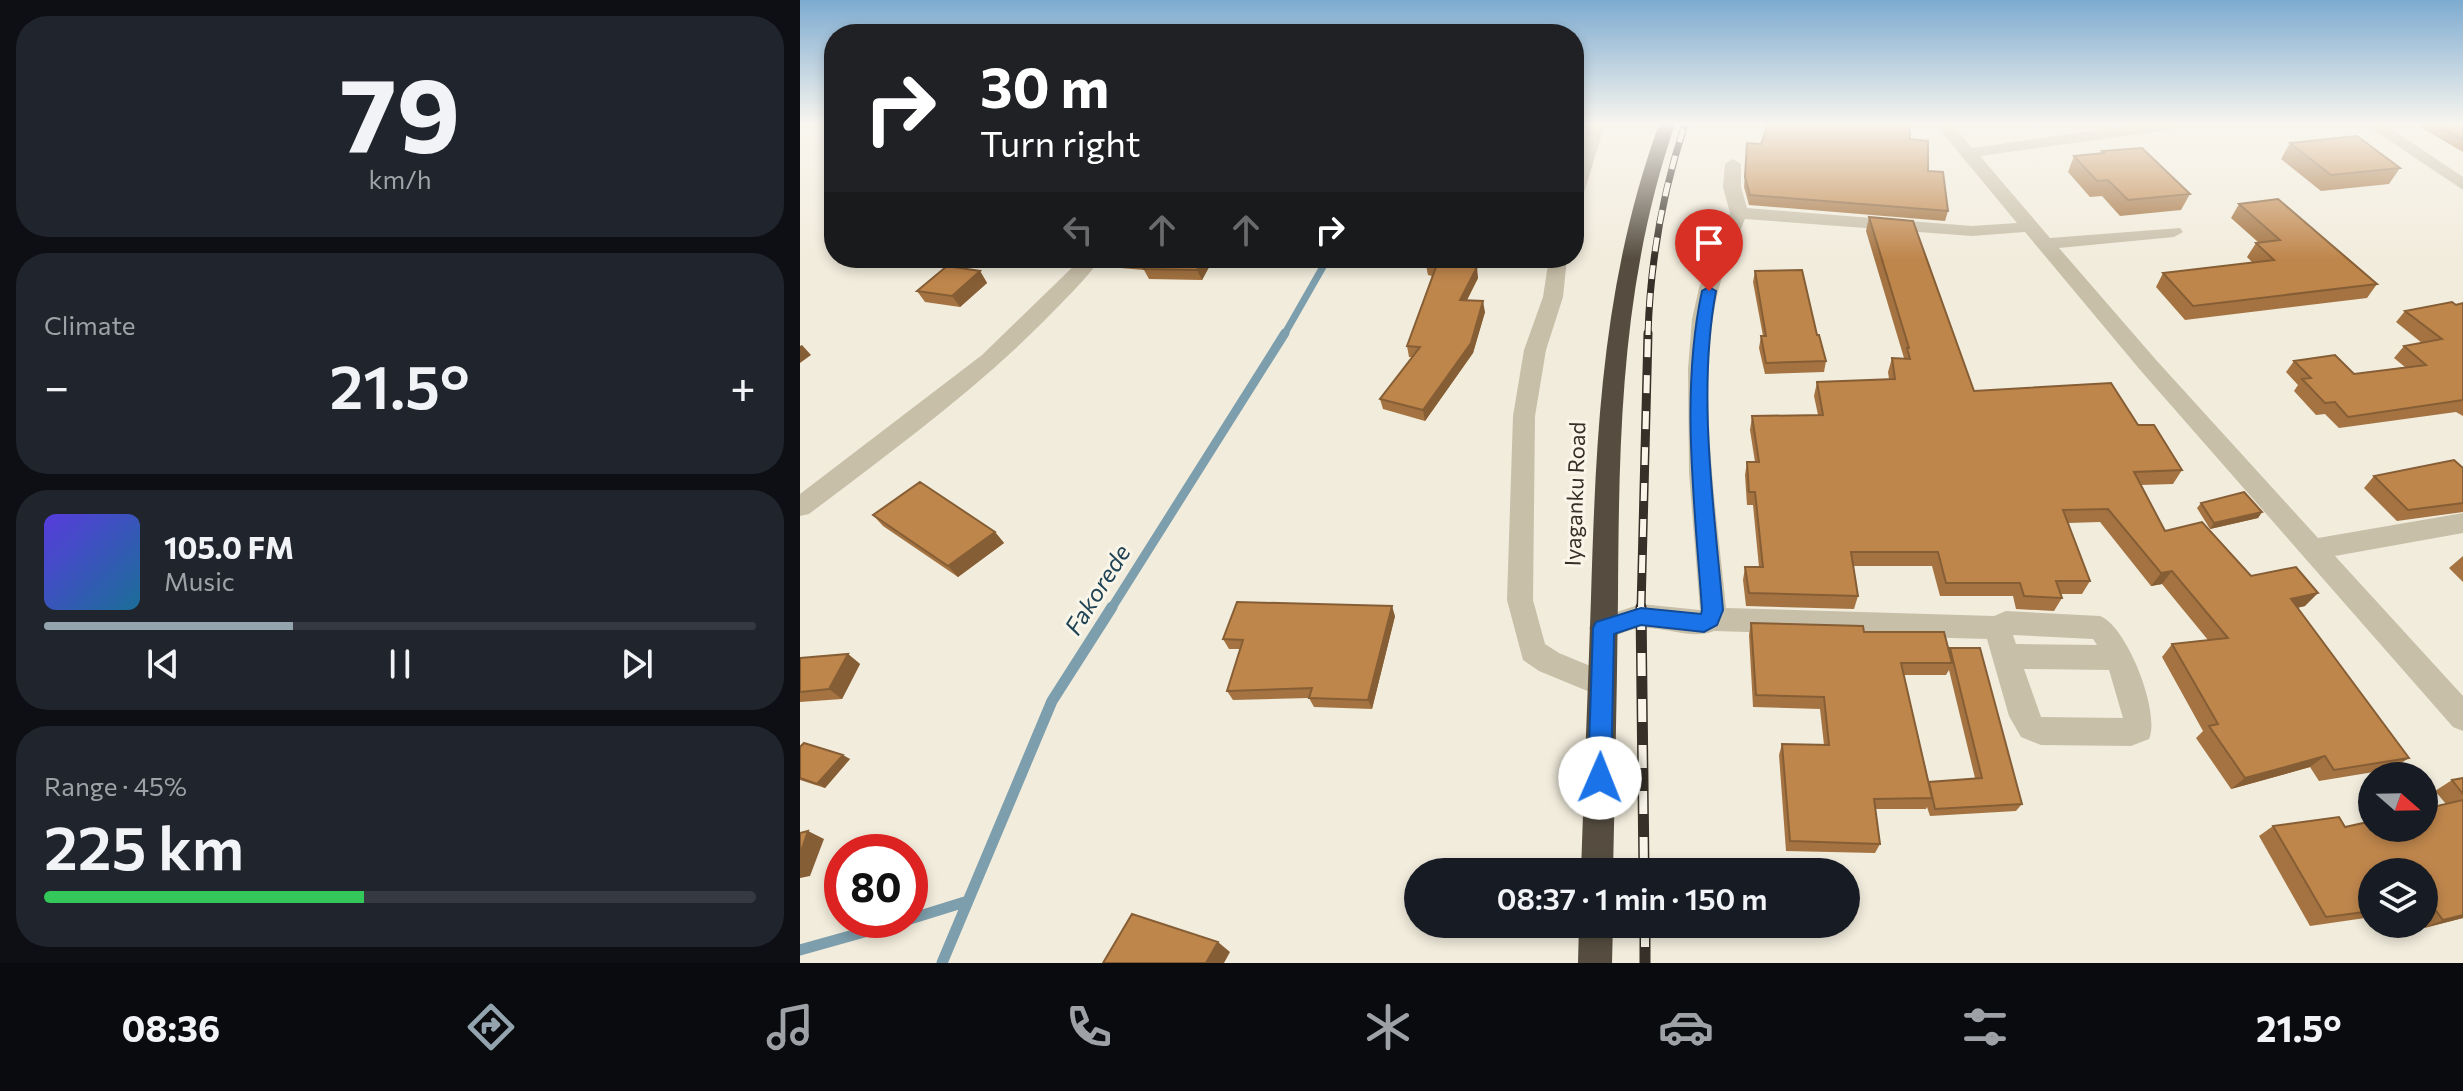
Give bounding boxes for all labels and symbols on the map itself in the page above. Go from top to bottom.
pin [1675,209,1743,291]
street label: Iyaganku Road [1558,421,1591,567]
water label: Fakorede [1058,538,1136,640]
position arrow [1558,736,1642,820]
north arrow [2358,762,2438,842]
speed limit sign: 80 [824,834,928,938]

